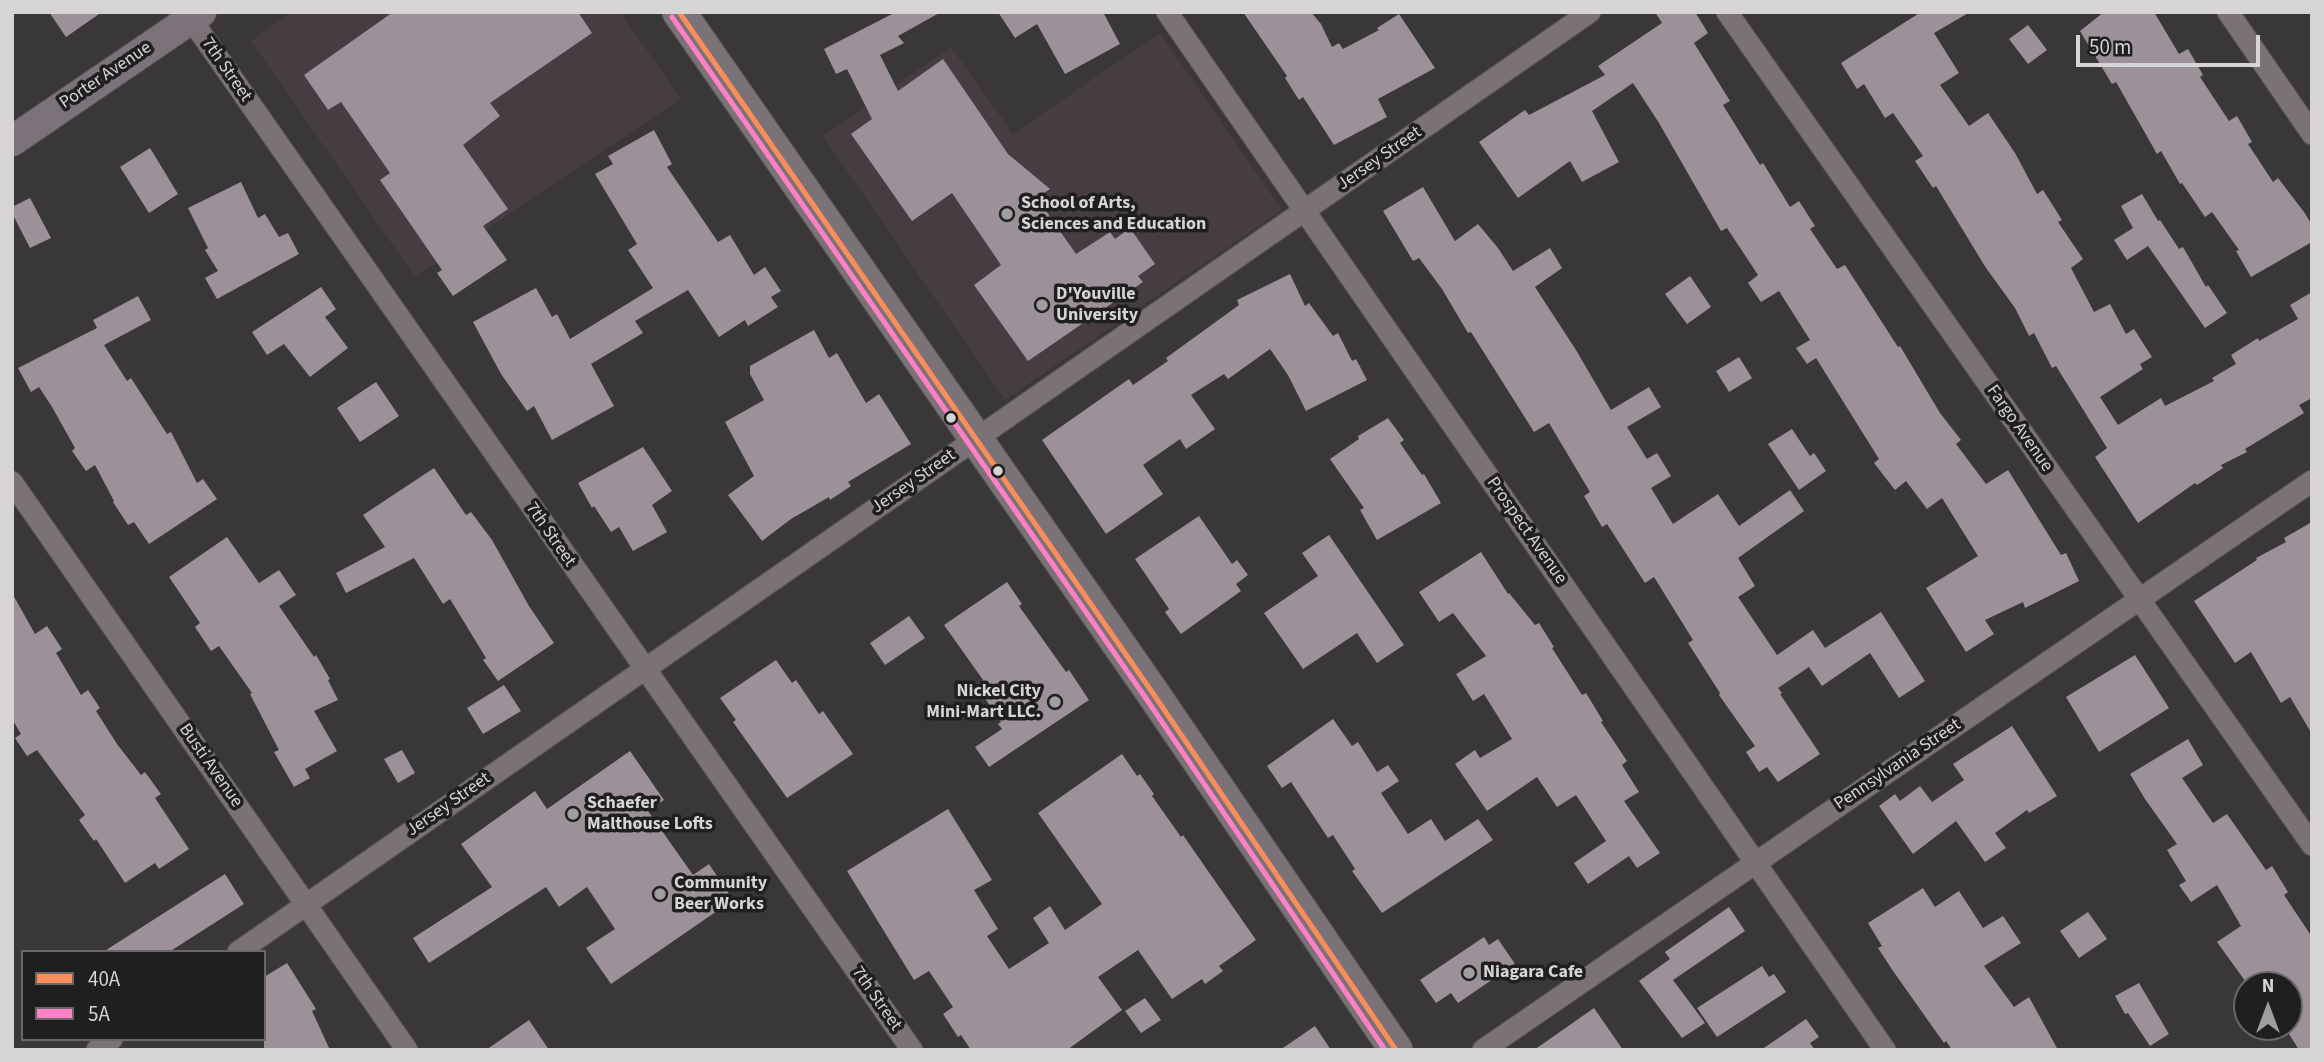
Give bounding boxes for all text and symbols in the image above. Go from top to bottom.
scale bar [2079,21,2263,65]
text: 50 m [2089,32,2131,62]
street label: 7th Street [196,34,256,106]
street label: Porter Avenue [56,37,156,115]
street label: Jersey Street [1334,122,1426,196]
place label: School of Arts, Sciences and Education [1021,193,1206,235]
marker: School of Arts, Sciences and Education [999,206,1015,222]
place label: D'Youville University [1056,284,1138,326]
marker: D'Youville University [1034,297,1050,313]
street label: Fargo Avenue [1981,381,2057,477]
unlabelled marker [944,411,958,425]
street label: Jersey Street [868,445,960,519]
unlabelled marker [991,464,1005,478]
street label: Prospect Avenue [1481,473,1571,589]
street label: 7th Street [520,499,580,571]
place label: Nickel City Mini-Mart LLC. [926,681,1041,724]
marker: Nickel City Mini-Mart LLC. [1047,694,1063,710]
street label: Pennsylvania Street [1831,715,1965,815]
street label: Busti Avenue [173,720,247,812]
street label: Jersey Street [403,768,495,842]
place label: Schaefer Malthouse Lofts [587,793,713,836]
marker: Schaefer Malthouse Lofts [565,806,581,822]
place label: Community Beer Works [674,873,767,916]
marker: Community Beer Works [652,886,668,902]
legend [21,950,266,1041]
place label: Niagara Cafe [1483,962,1583,984]
street label: 7th Street [846,963,906,1035]
text: 40A [88,964,120,994]
marker: Niagara Cafe [1461,965,1477,981]
north arrow [2233,971,2303,1041]
text: N [2262,973,2274,1000]
text: 5A [88,999,110,1029]

